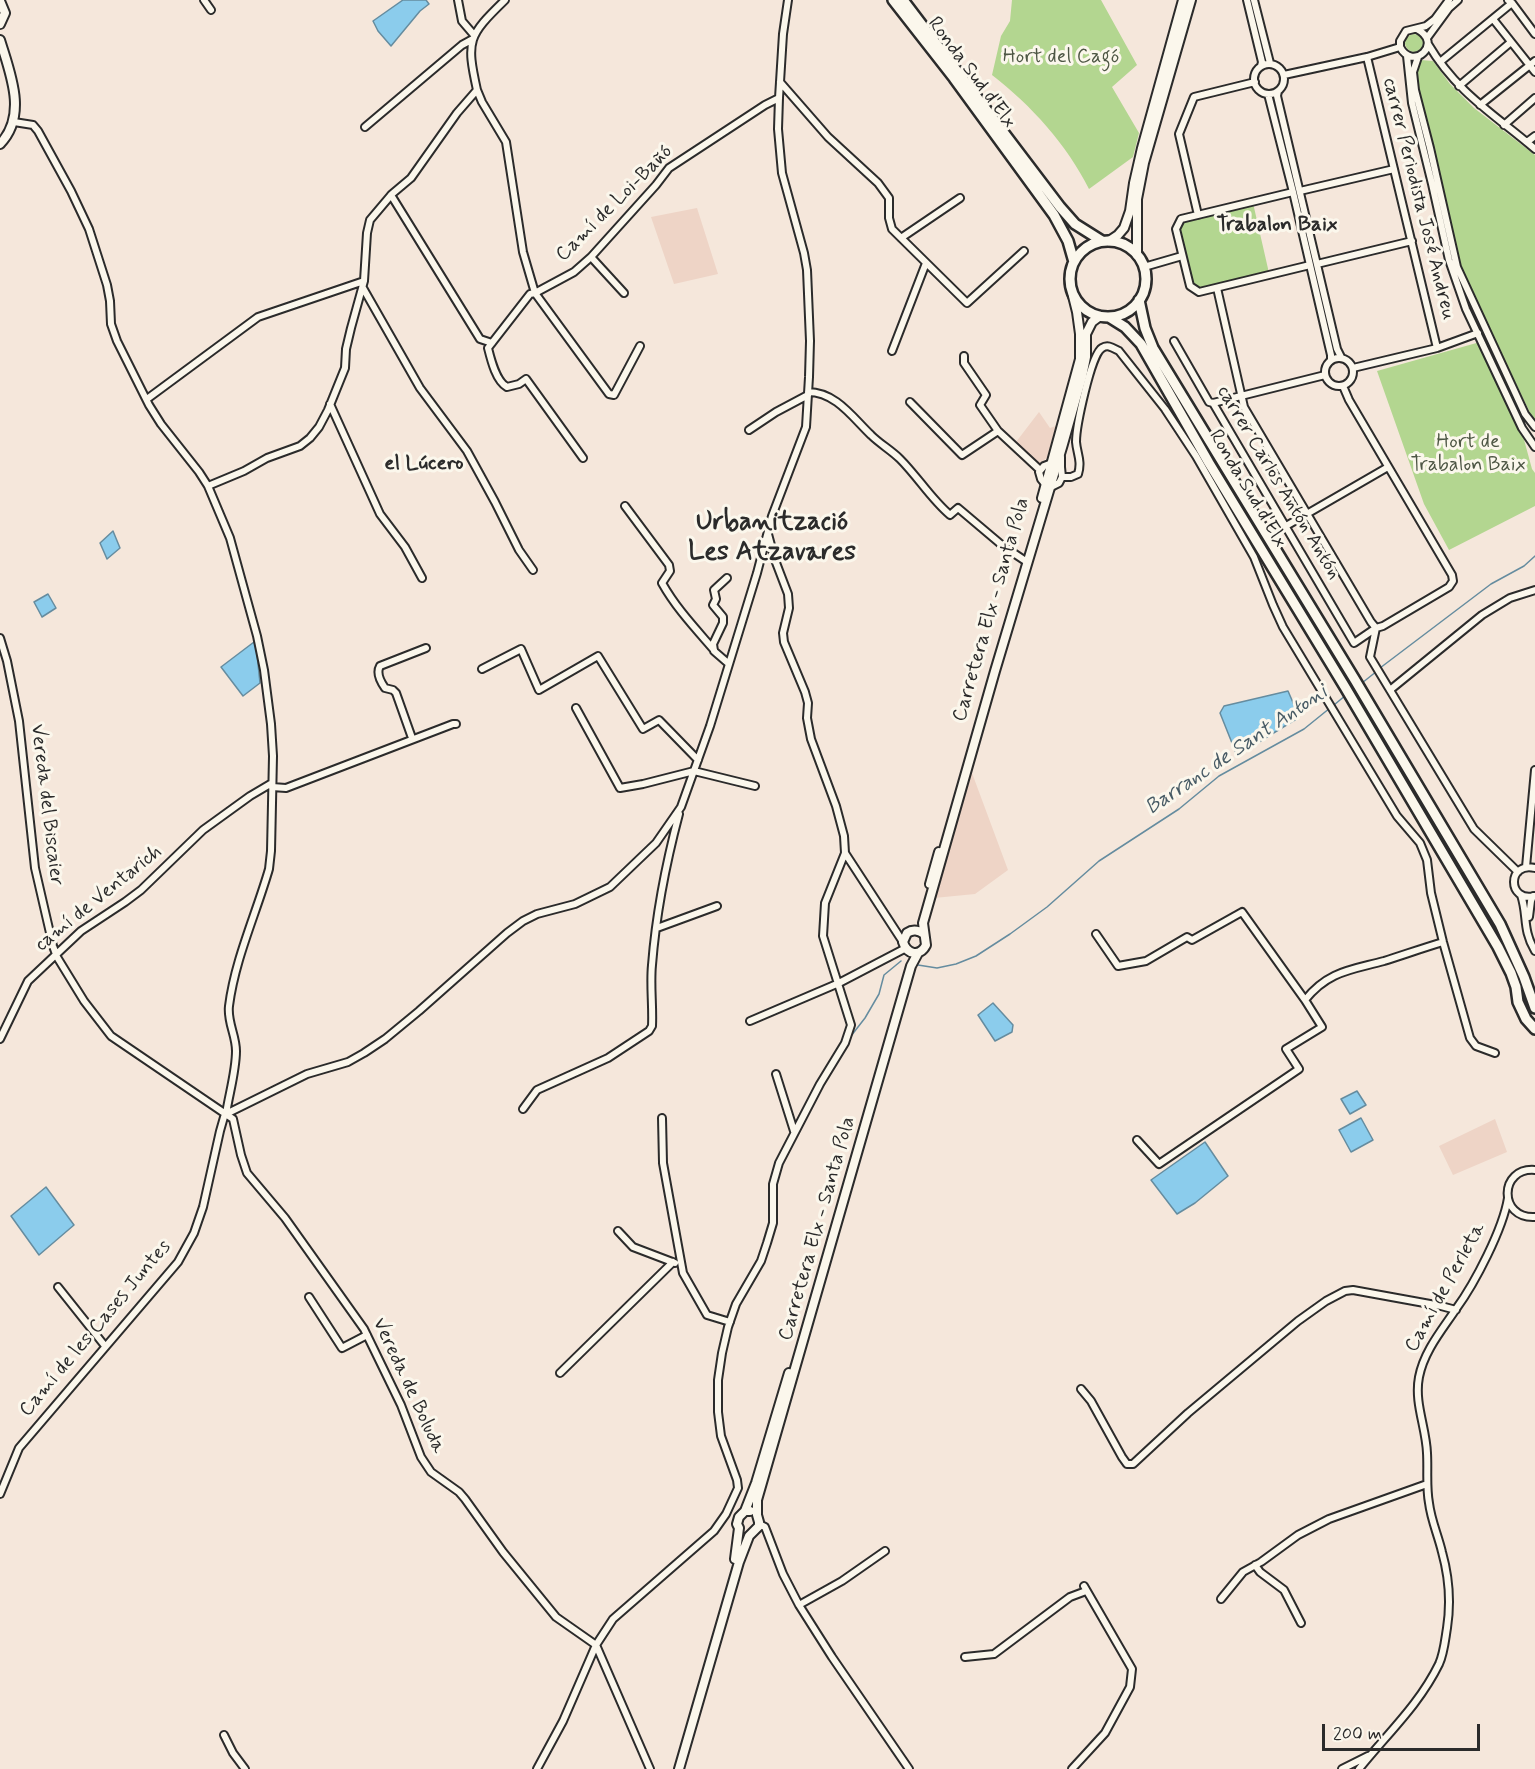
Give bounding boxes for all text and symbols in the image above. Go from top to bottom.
street label: Ronda Sud d'Elx [921,13,1021,133]
park label: Hort del Cagó [1003,46,1119,70]
street label: carrer Periodista José Andreu [1376,75,1460,323]
street label: Camí de Loi-Bañó [552,141,678,267]
district label: Trabalon Baix [1217,213,1337,239]
street label: carrer Carlos Antón Antón [1211,382,1345,584]
street label: Ronda Sud d'Elx [1202,426,1292,552]
park label: Hort de Trabalon Baix [1410,431,1526,478]
district label: el Lúcero [384,452,464,478]
street label: Carretera Elx - Santa Pola [949,495,1035,725]
district label: Urbanització Les Atzavares [688,508,856,570]
water label: Barranc de Sant Antoni [1141,681,1333,821]
street label: Vereda del Biscaier [24,723,68,887]
street label: camí de Ventarich [31,840,167,958]
street label: Carretera Elx - Santa Pola [775,1114,861,1344]
street label: Camí de Perleta [1401,1219,1491,1357]
street label: Camí de les Cases Juntes [15,1236,177,1422]
street label: Vereda de Boluda [366,1315,450,1457]
scale bar [1325,1712,1482,1750]
text: 200 m [1333,1722,1382,1746]

